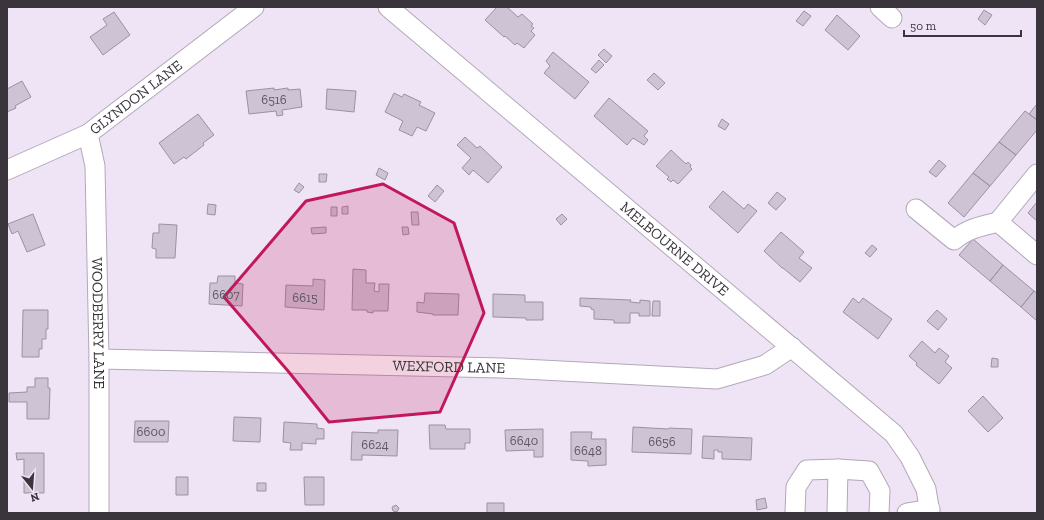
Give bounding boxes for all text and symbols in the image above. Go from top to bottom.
scale bar [904,12,1021,38]
text: 50 m [910,19,937,33]
street label: GLYNDON LANE [86,56,186,138]
house number: 6516 [261,92,287,107]
street label: MELBOURNE DRIVE [617,198,733,300]
street label: WOODBERRY LANE [88,257,108,389]
house number: 6607 [212,287,240,302]
house number: 6615 [292,290,318,305]
street label: WEXFORD LANE [392,357,506,377]
house number: 6600 [137,424,165,439]
house number: 6640 [510,433,538,448]
house number: 6656 [648,434,676,449]
house number: 6624 [361,437,389,452]
house number: 6648 [574,443,602,458]
north arrow [12,468,52,508]
text: N [28,490,41,505]

